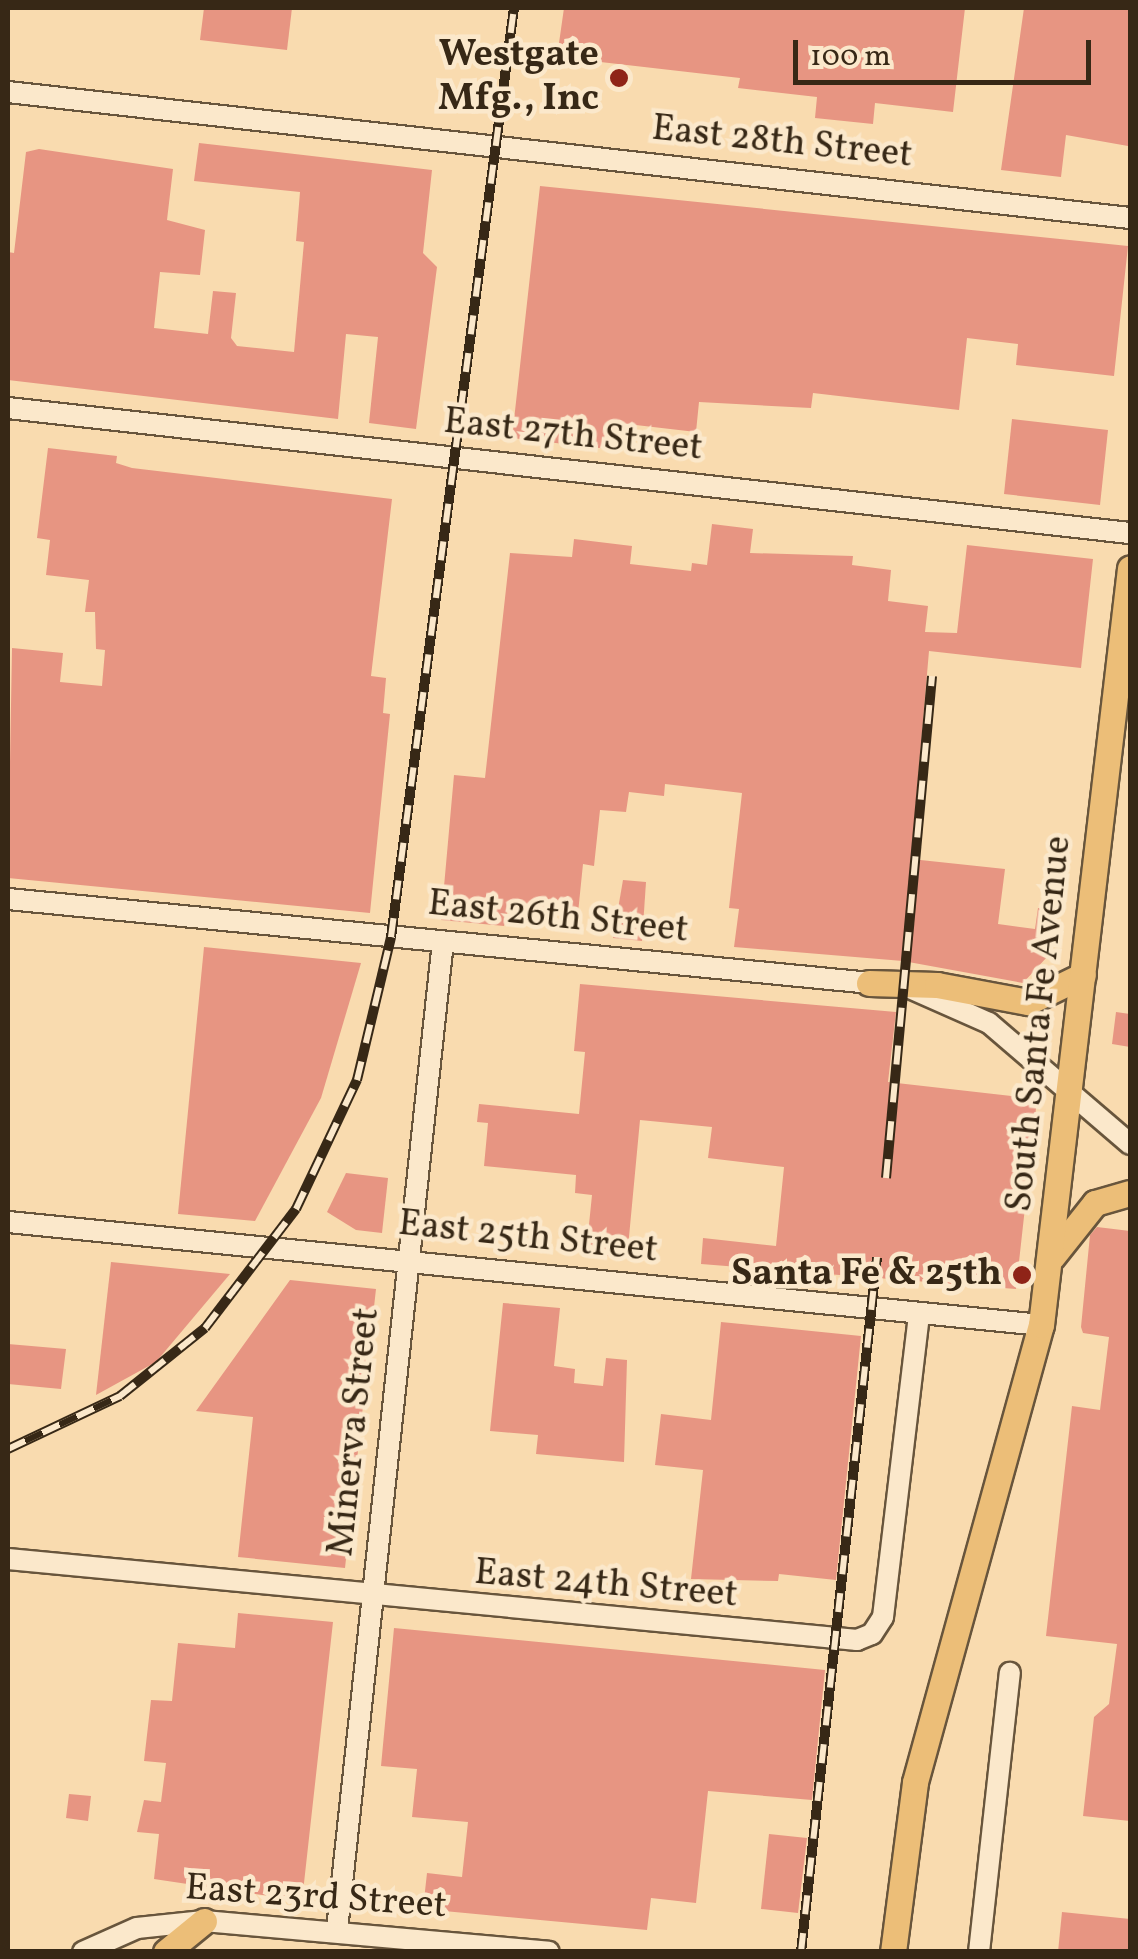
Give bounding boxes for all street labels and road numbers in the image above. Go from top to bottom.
street label: East 28th Street [649,107,915,179]
street label: East 27th Street [441,400,705,472]
street label: South Santa Fe Avenue [998,834,1082,1214]
street label: East 26th Street [425,882,691,954]
street label: East 25th Street [396,1202,660,1274]
street label: Minerva Street [319,1305,391,1559]
street label: East 24th Street [472,1551,740,1619]
street label: East 23rd Street [184,1866,448,1930]

